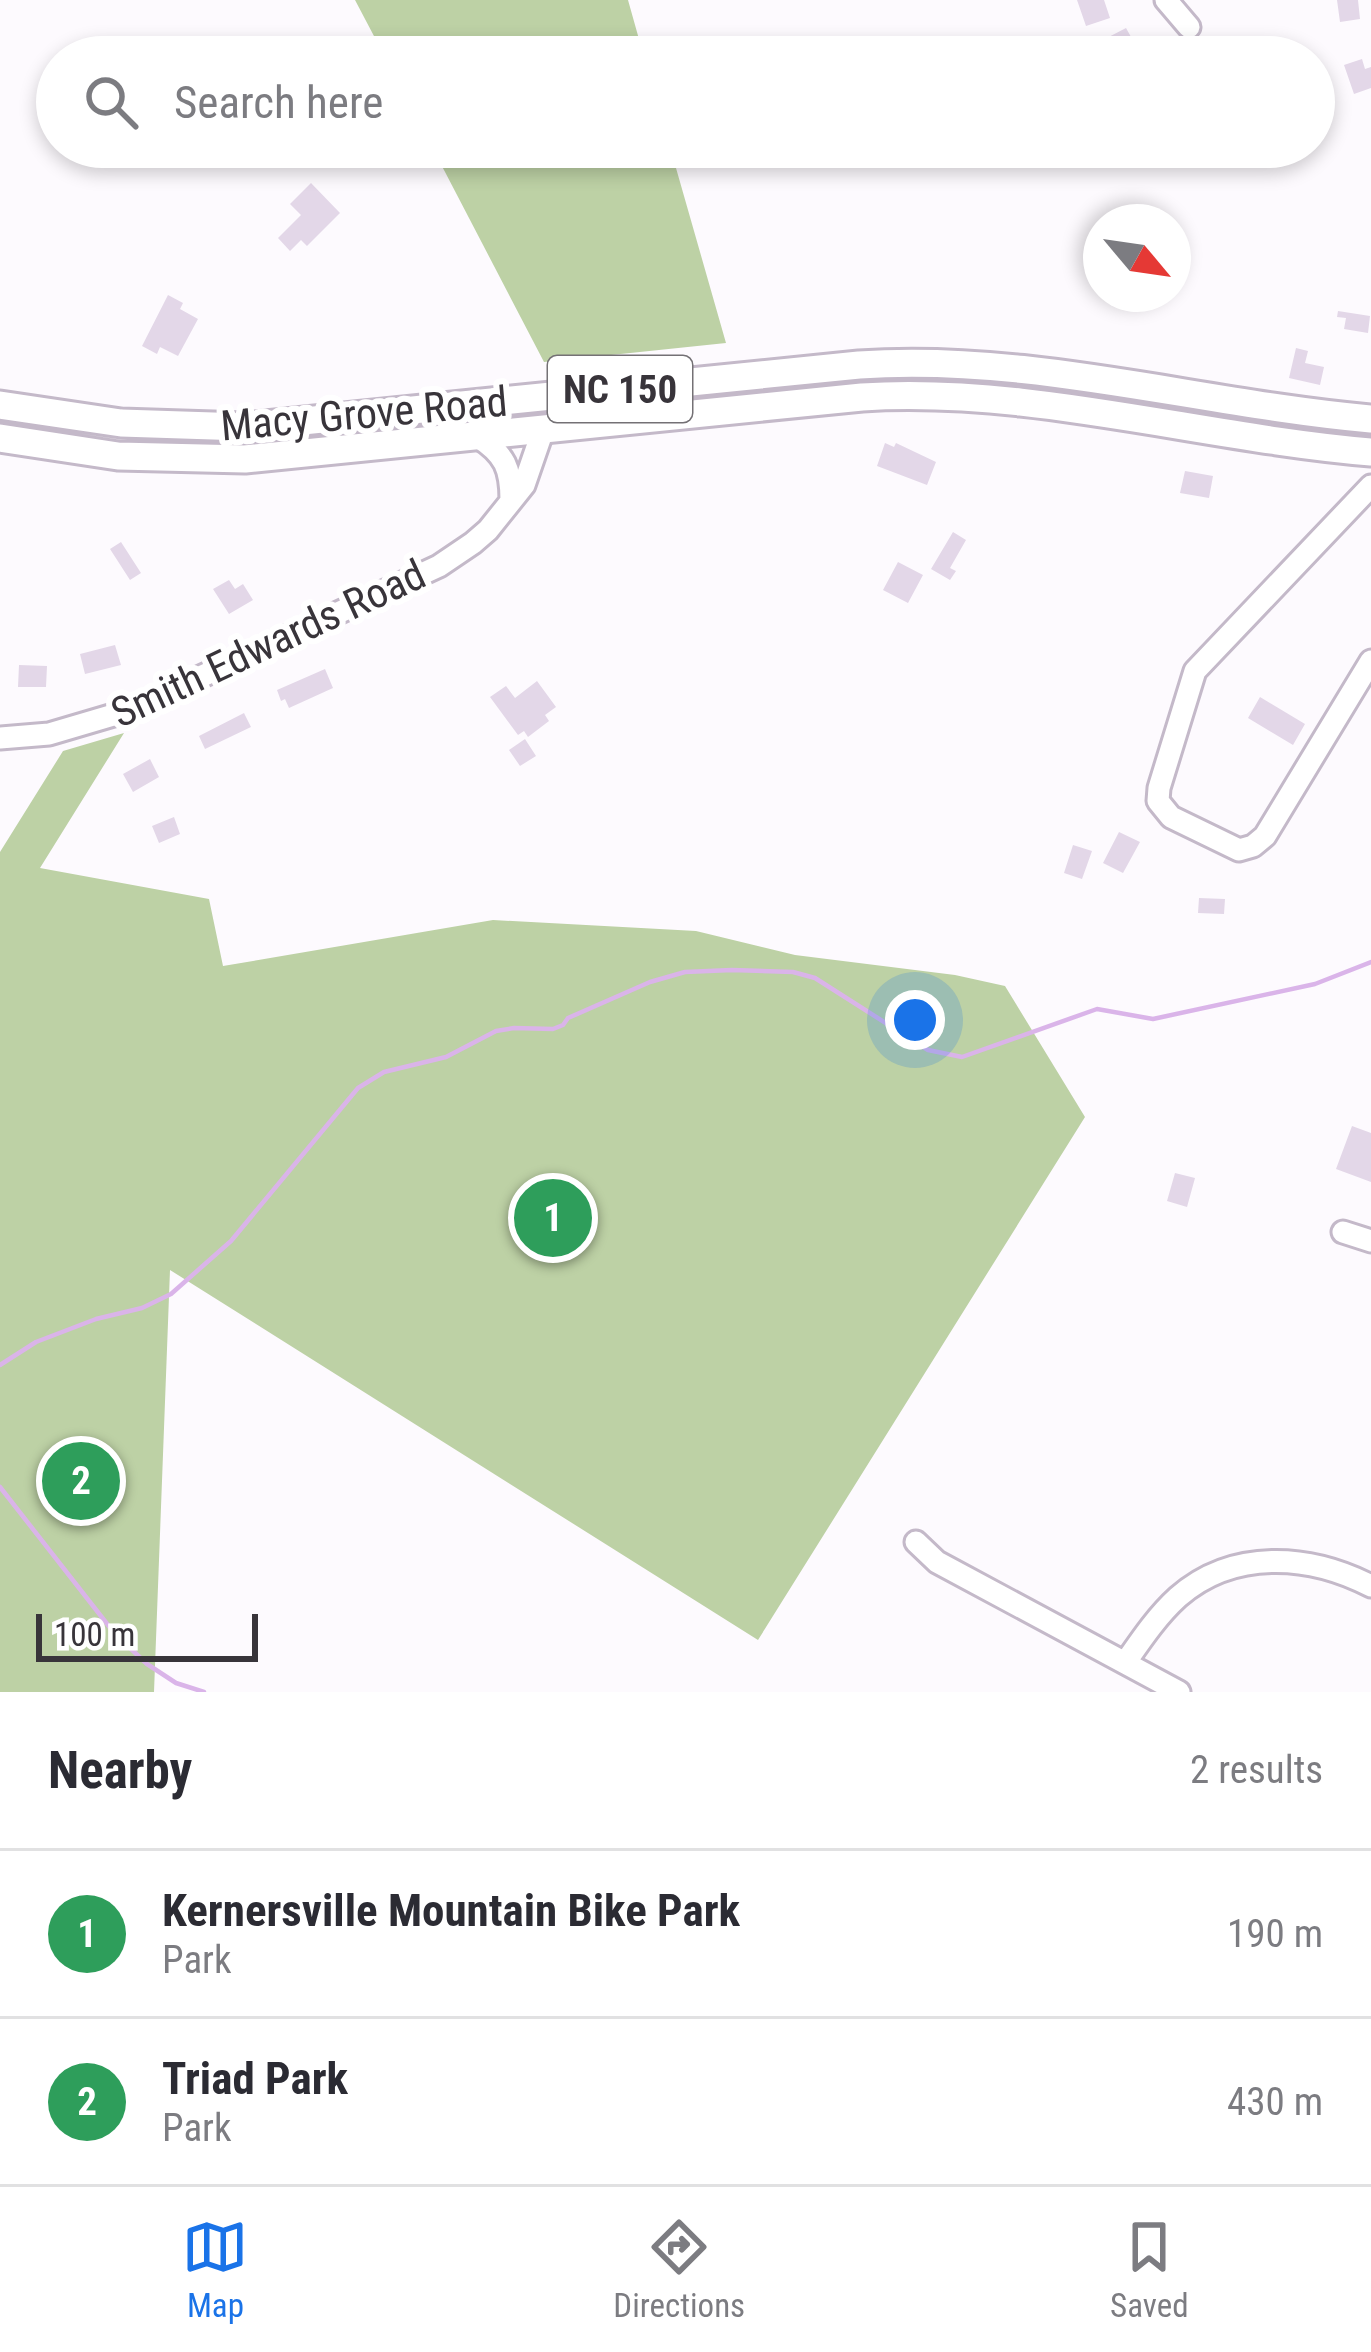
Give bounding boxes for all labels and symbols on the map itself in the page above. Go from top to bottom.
north arrow [1083,204,1191,312]
road number: NC 150 [548,356,692,422]
street label: Macy Grove Road [219,377,509,450]
street label: Smith Edwards Road [104,549,433,738]
your location [885,990,945,1050]
pin: 1 [514,1173,592,1263]
pin: 2 [42,1436,120,1526]
scale bar [36,1608,258,1661]

